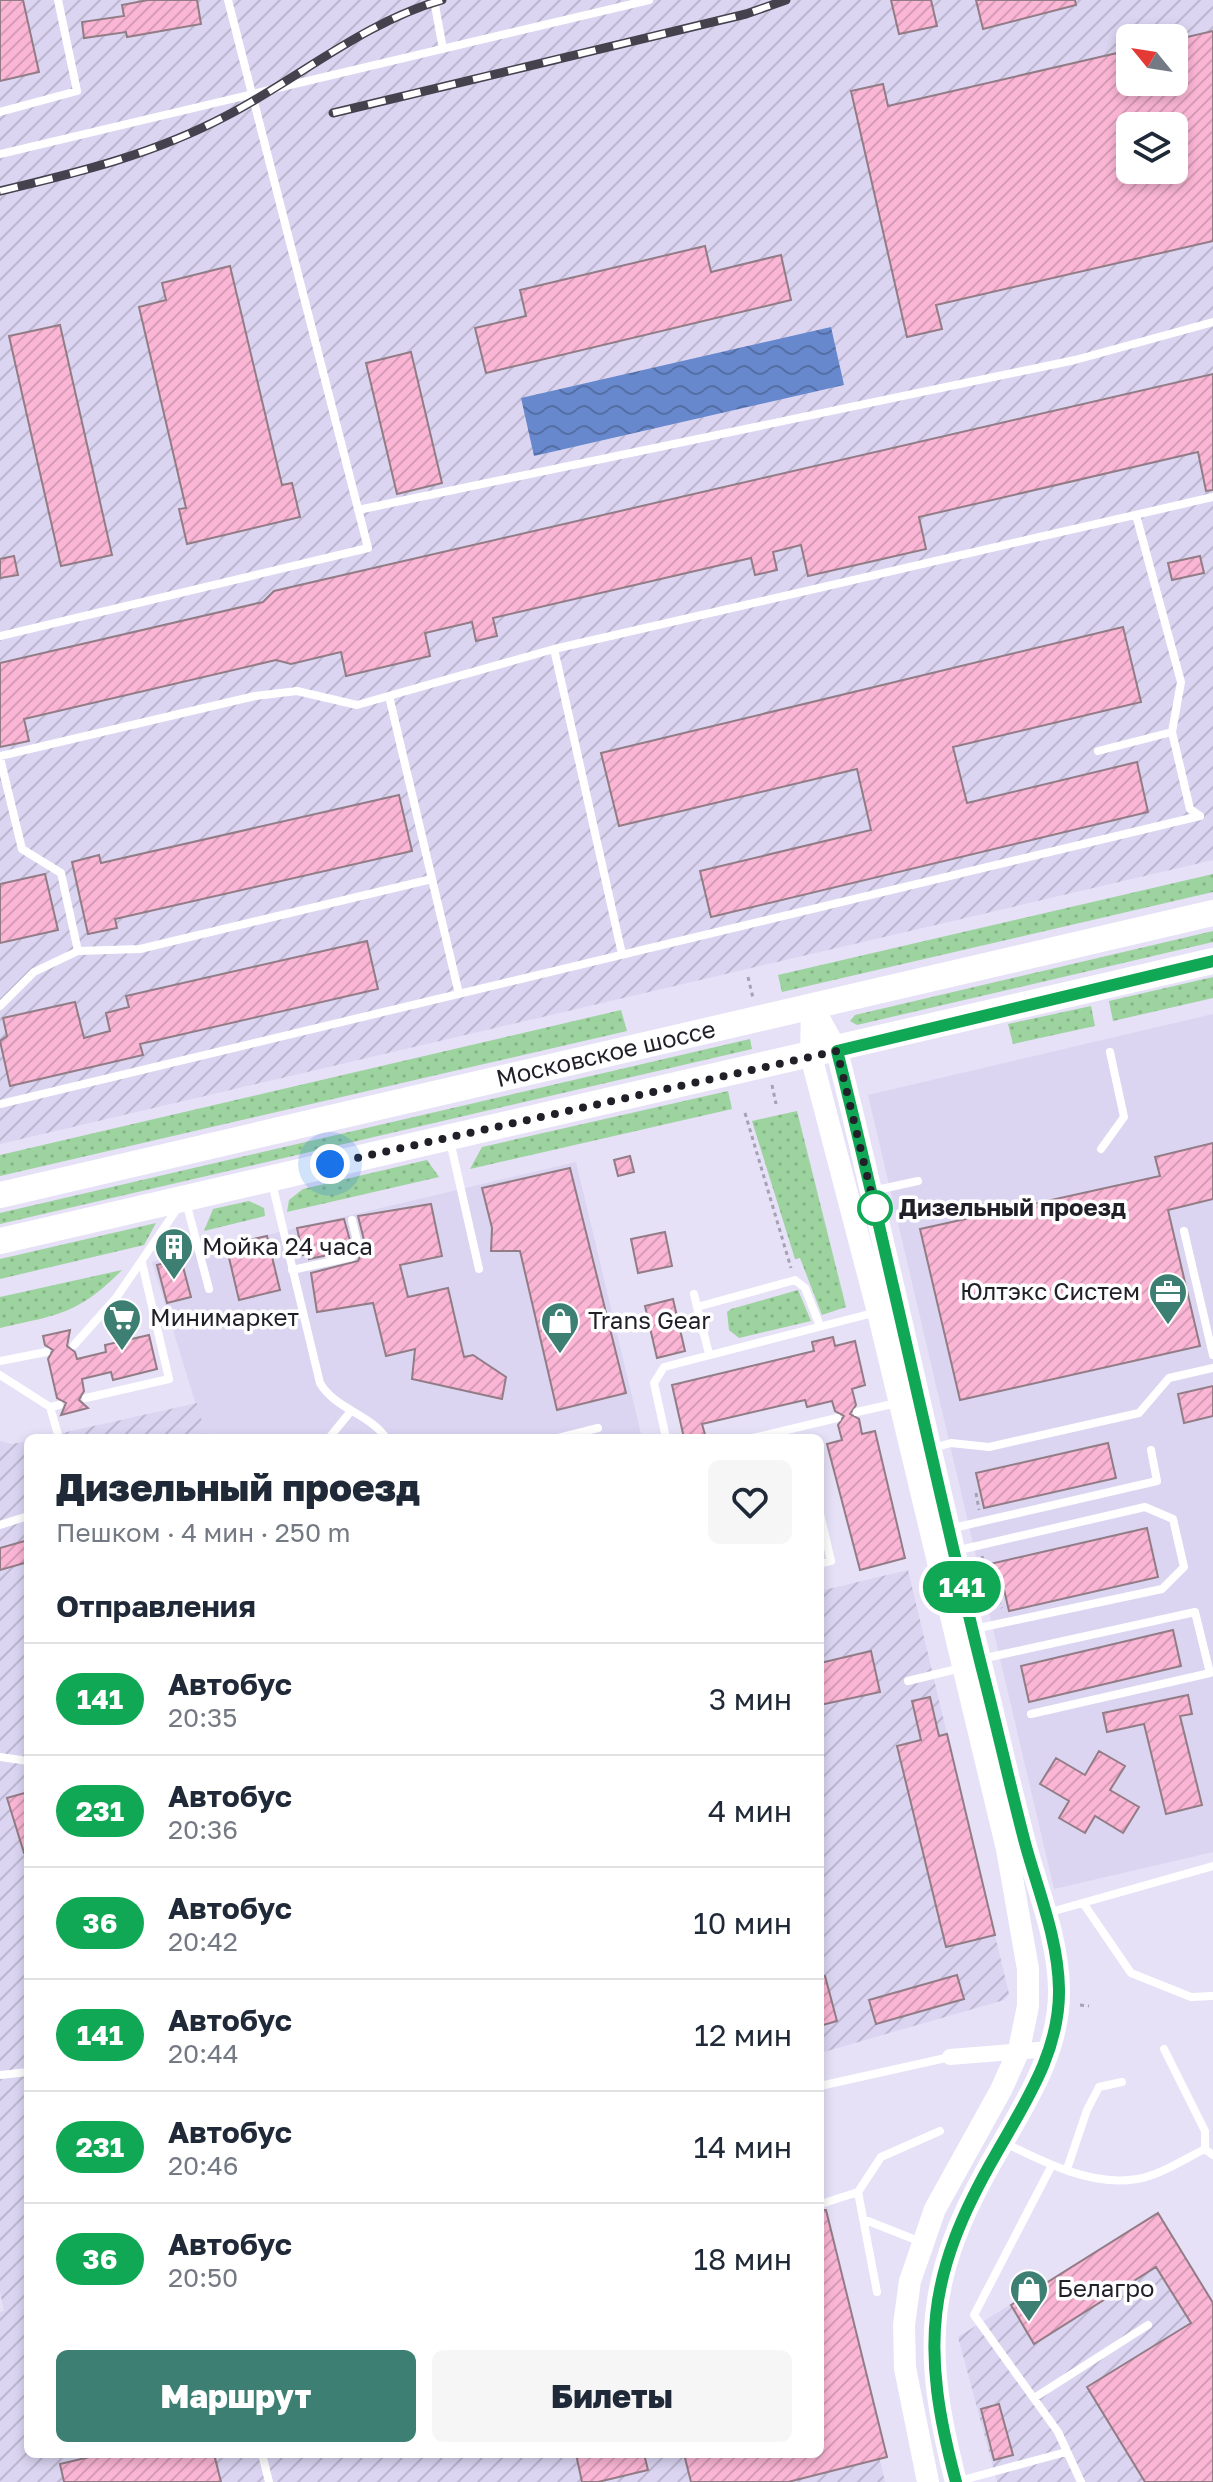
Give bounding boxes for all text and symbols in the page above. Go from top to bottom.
north arrow [1116,24,1188,96]
map controls [1116,24,1188,184]
button: layers [1116,112,1188,184]
street label: Московское шоссе [493,1013,718,1092]
your location [310,1144,350,1184]
marker: Дизельный проезд [858,1191,892,1225]
place label: Дизельный проезд [899,1192,1126,1221]
building icon: Мойка 24 часа [153,1226,195,1281]
place label: Мойка 24 часа [202,1231,373,1260]
office icon: Юлтэкс Систем [1147,1271,1189,1326]
place label: Юлтэкс Систем [960,1276,1140,1305]
supermarket icon: Минимаркет [101,1297,143,1352]
shop icon: Trans Gear [539,1300,581,1355]
place label: Минимаркет [150,1302,299,1331]
place label: Trans Gear [588,1305,711,1334]
button: heart [708,1460,792,1544]
text: Дизельный проезд [56,1464,420,1509]
text: Пешком · 4 мин · 250 m [56,1517,351,1548]
line badge: 141 [916,1561,1008,1613]
text: 141 [939,1570,985,1603]
text: Отправления [56,1588,256,1624]
text: Автобус [168,1666,292,1702]
text: 3 мин [709,1681,792,1717]
text: 141 [77,1682,123,1715]
text: 20:35 [168,1702,237,1733]
text: Автобус [168,1778,292,1814]
text: 4 мин [708,1793,792,1829]
text: 231 [76,1794,124,1827]
text: 20:36 [168,1814,238,1845]
text: Автобус [168,1890,292,1926]
text: 10 мин [693,1905,792,1941]
text: 36 [83,1906,117,1939]
text: 20:42 [168,1926,238,1957]
text: Автобус [168,2002,292,2038]
text: 12 мин [694,2017,792,2053]
text: 141 [77,2018,123,2051]
text: 20:44 [168,2038,239,2069]
text: Автобус [168,2114,292,2150]
text: 14 мин [693,2129,792,2165]
text: 231 [76,2130,124,2163]
text: 20:46 [168,2150,239,2181]
text: Автобус [168,2226,292,2262]
text: 18 мин [693,2241,792,2277]
text: 36 [83,2242,117,2275]
text: 20:50 [168,2262,238,2293]
shop icon: Белагро [1008,2268,1050,2323]
place label: Белагро [1057,2273,1154,2302]
button: Маршрут [56,2350,416,2442]
button: Билеты [432,2350,792,2442]

